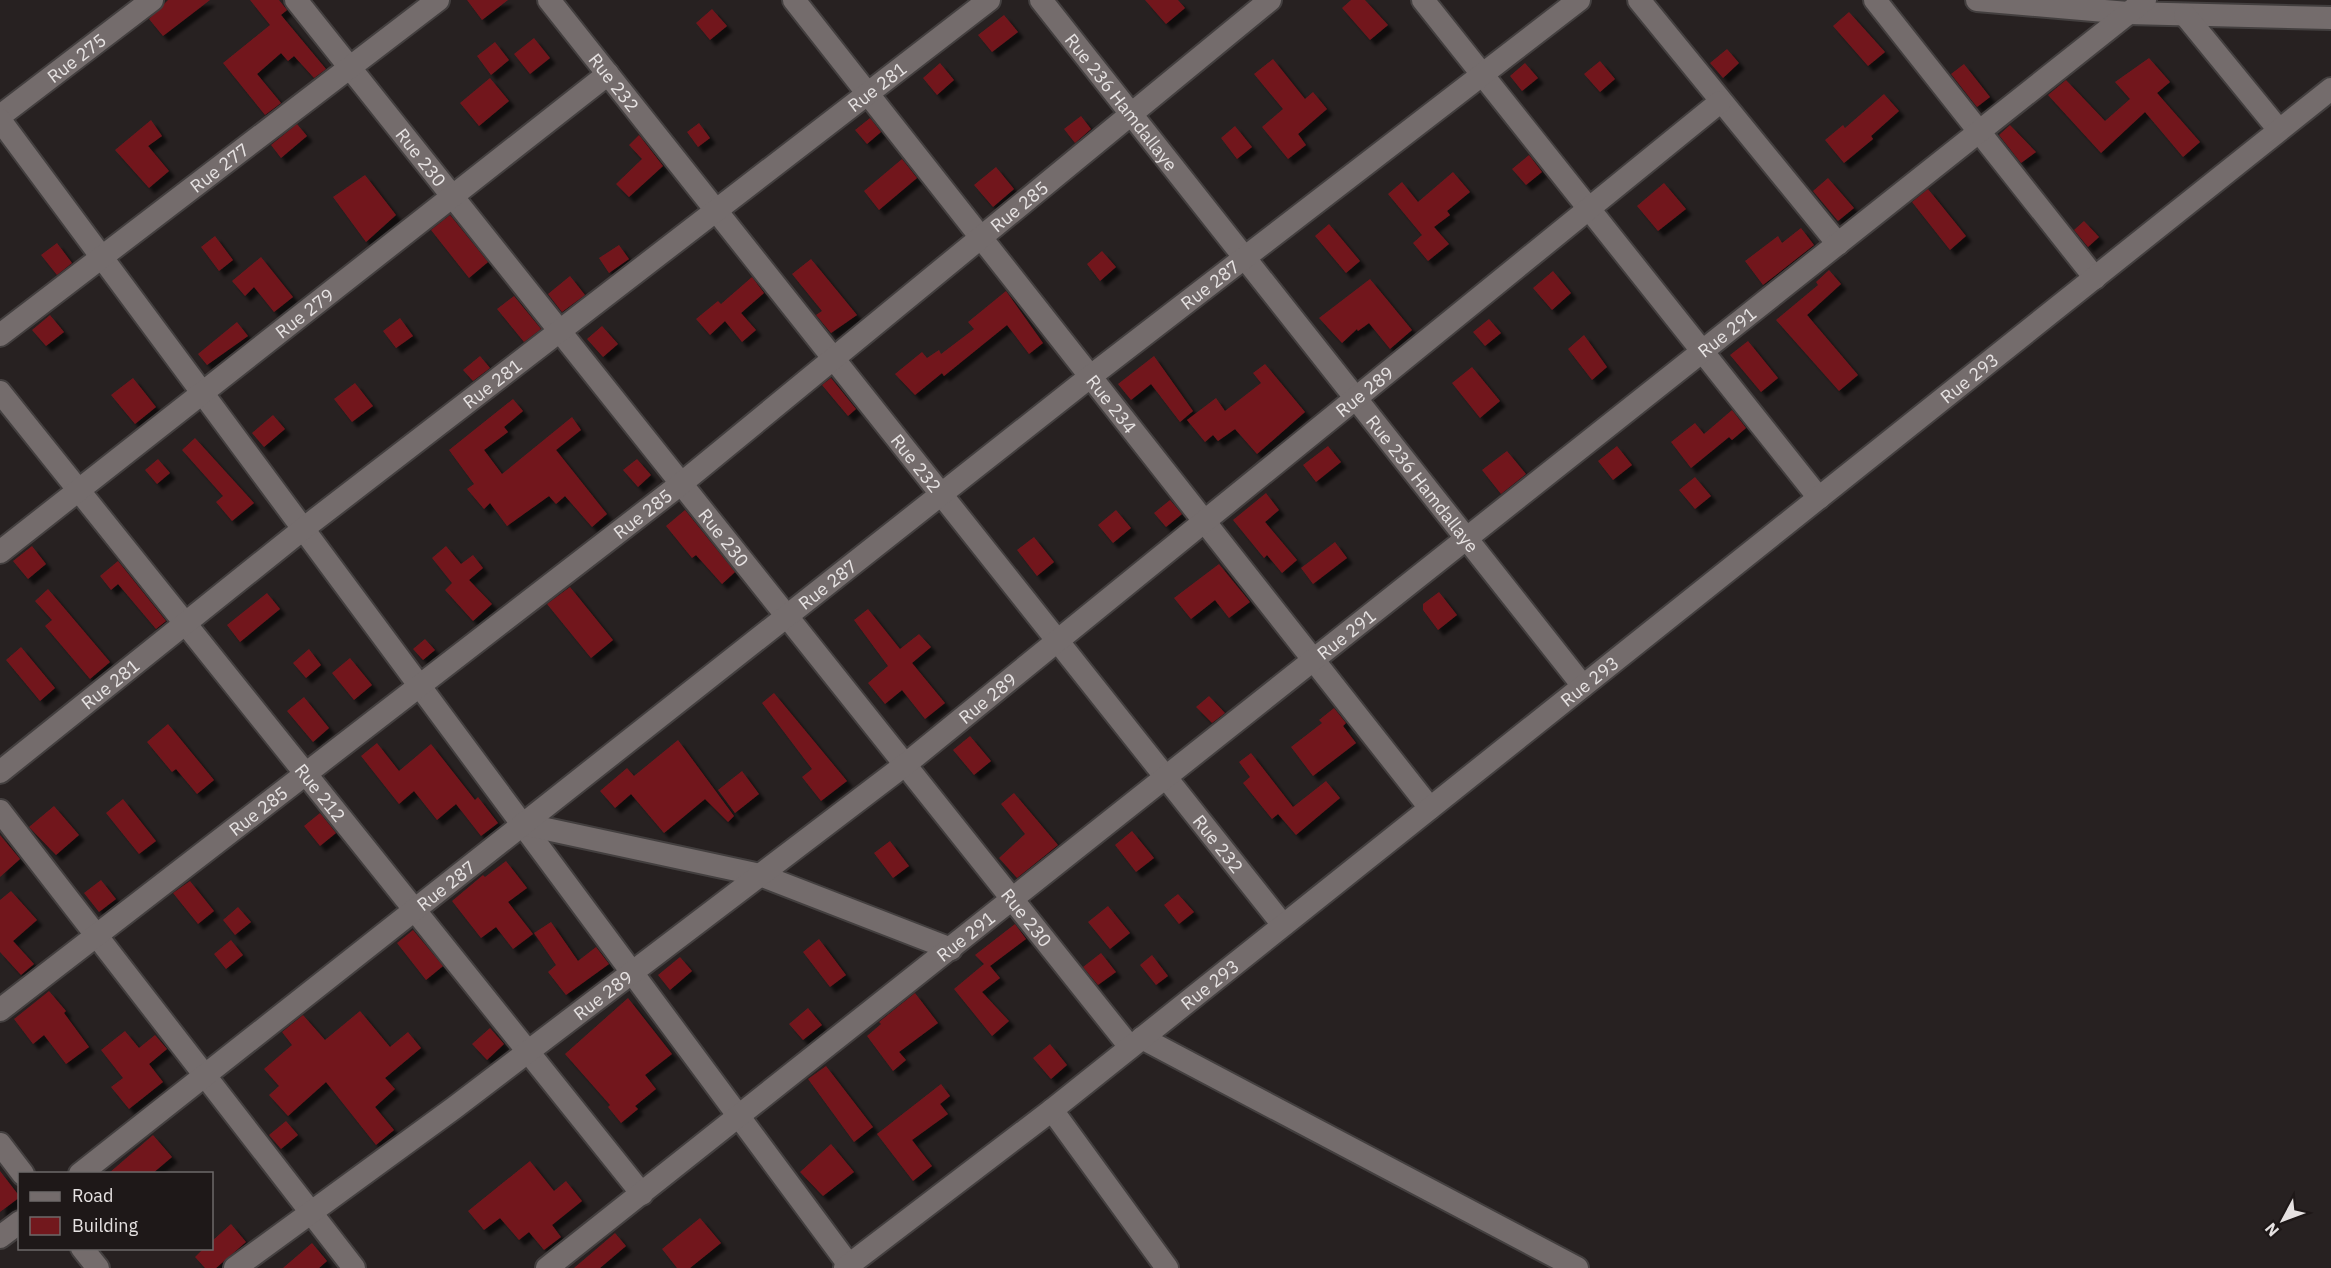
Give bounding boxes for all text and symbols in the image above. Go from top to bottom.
street label: Rue 275 [42,28,110,88]
street label: Rue 236 Hamdallaye [1060,29,1183,175]
street label: Rue 232 [584,48,645,116]
street label: Rue 281 [843,57,911,116]
street label: Rue 230 [391,123,452,191]
street label: Rue 277 [185,137,253,197]
street label: Rue 285 [985,176,1053,237]
street label: Rue 287 [1176,254,1244,314]
street label: Rue 279 [270,283,338,343]
street label: Rue 291 [1693,302,1761,362]
street label: Rue 293 [1935,348,2003,408]
street label: Rue 281 [458,353,526,413]
street label: Rue 289 [1331,361,1398,422]
street label: Rue 234 [1082,370,1142,438]
street label: Rue 236 Hamdallaye [1362,410,1484,557]
street label: Rue 232 [886,429,947,497]
street label: Rue 285 [608,484,677,543]
street label: Rue 230 [694,503,754,571]
street label: Rue 287 [793,554,861,614]
street label: Rue 291 [1312,604,1380,664]
street label: Rue 293 [1555,651,1623,711]
street label: Rue 281 [76,653,144,714]
street label: Rue 289 [954,667,1021,728]
street label: Rue 212 [290,759,351,826]
street label: Rue 285 [224,781,292,841]
street label: Rue 232 [1188,810,1249,878]
street label: Rue 287 [412,855,480,915]
street label: Rue 230 [997,884,1057,951]
street label: Rue 291 [931,906,999,966]
street label: Rue 293 [1176,954,1243,1015]
street label: Rue 289 [568,965,637,1025]
legend [18,1172,213,1250]
text: Road [72,1184,113,1207]
north arrow [2253,1190,2313,1250]
text: Building [72,1214,139,1237]
text: N [2260,1219,2283,1241]

